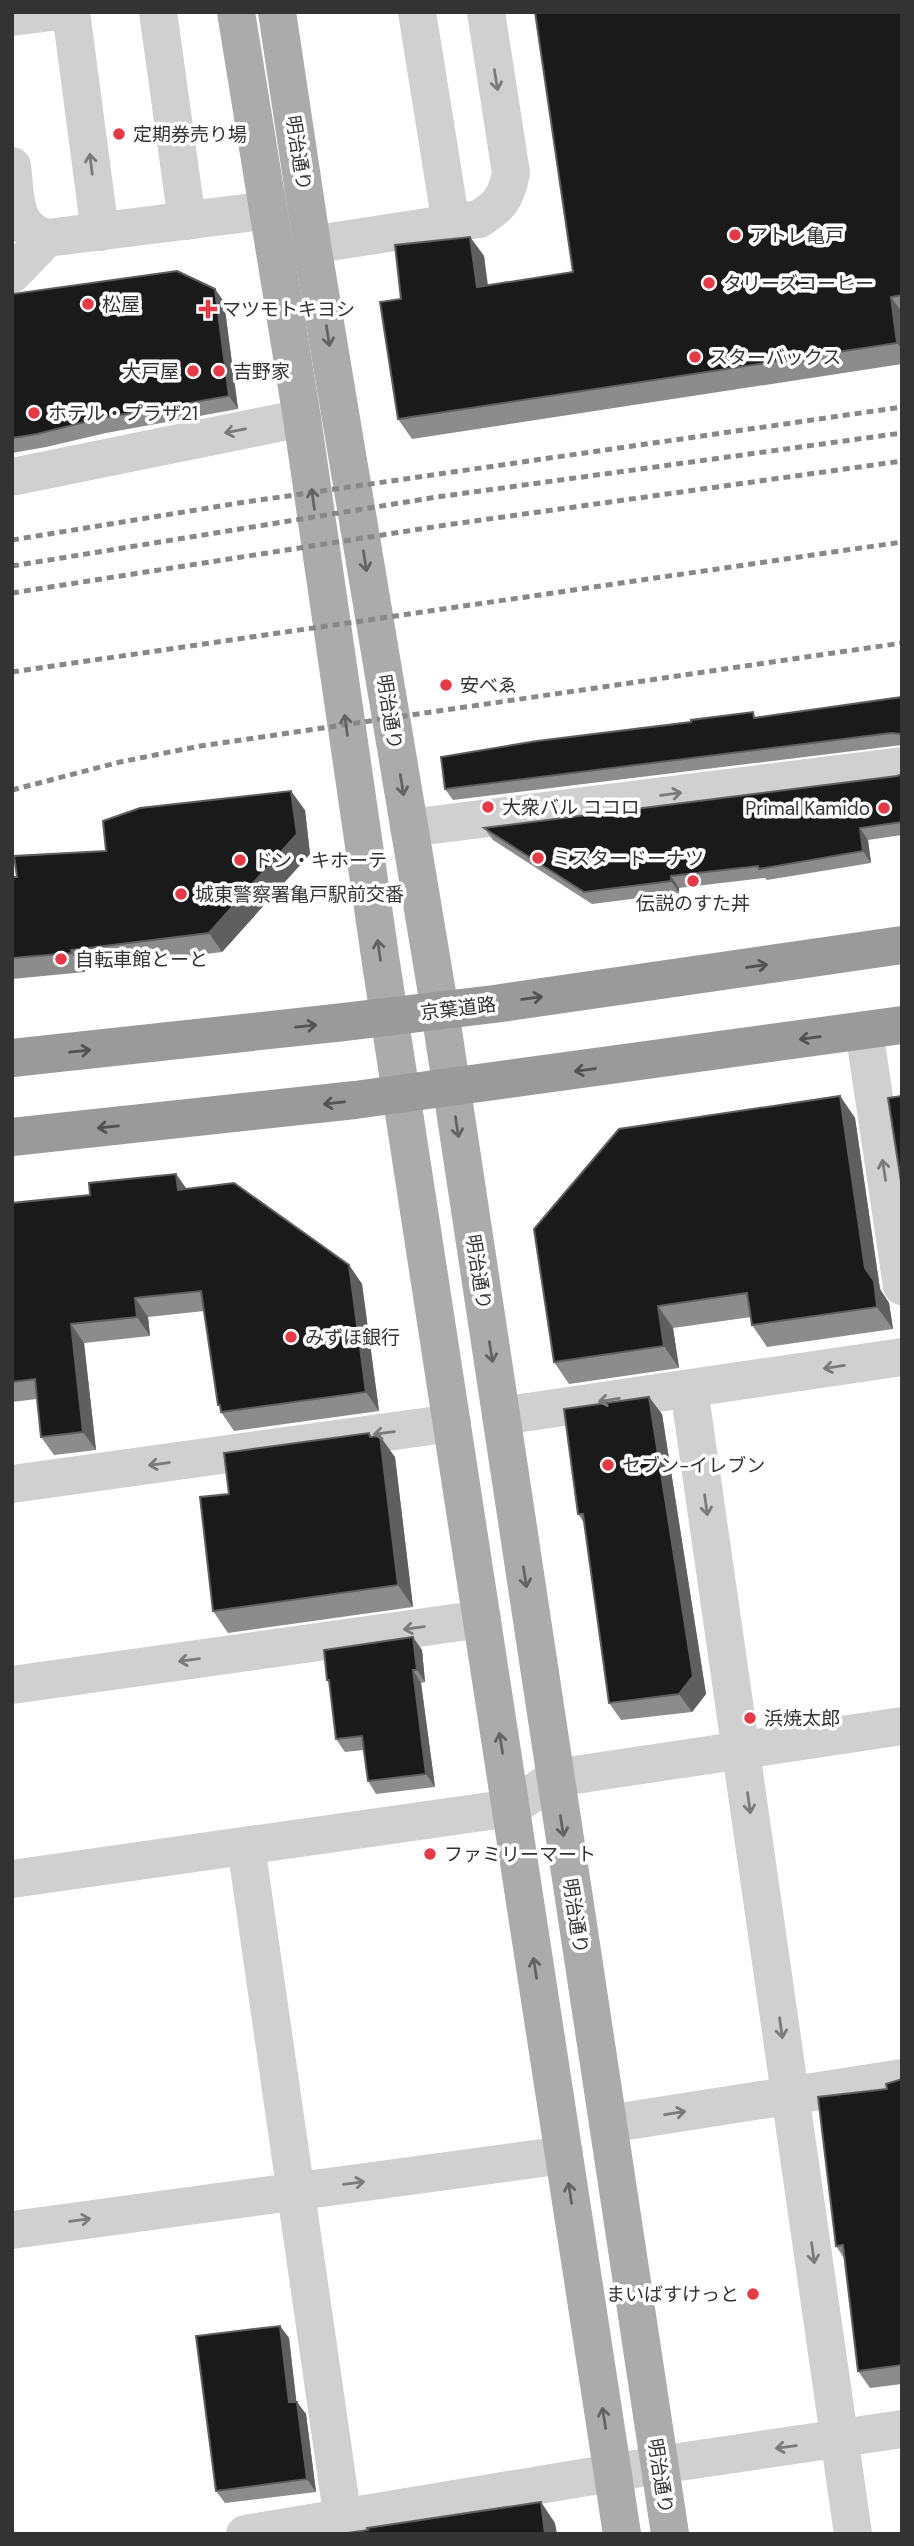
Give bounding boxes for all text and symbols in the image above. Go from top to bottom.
one-way arrow [490,68,503,91]
street label: 明治通り [280,114,317,193]
place label: 定期券売り場 [133,122,247,147]
marker: 定期券売り場 [111,126,127,142]
one-way arrow [84,153,97,176]
place label: アトレ亀戸 [749,223,844,248]
marker: アトレ亀戸 [727,227,743,243]
place label: タリーズコーヒー [723,271,874,296]
marker: タリーズコーヒー [701,275,717,291]
place label: 松屋 [102,292,140,317]
marker: 松屋 [80,296,96,312]
place label: マツモトキヨシ [222,297,355,322]
marker: マツモトキヨシ [200,301,216,317]
one-way arrow [322,324,335,347]
place label: スターバックス [709,345,841,370]
marker: スターバックス [687,349,703,365]
place label: 大戸屋 [122,359,179,384]
place label: 吉野家 [233,359,290,384]
marker: 大戸屋 [185,363,201,379]
marker: 吉野家 [211,363,227,379]
place label: ホテル・プラザ21 [48,401,198,426]
marker: ホテル・プラザ21 [26,405,42,421]
one-way arrow [224,425,247,439]
one-way arrow [307,489,320,511]
one-way arrow [359,549,372,572]
street label: 明治通り [371,673,408,752]
place label: 安べゑ [460,673,517,698]
marker: 安べゑ [438,677,454,693]
one-way arrow [340,714,353,736]
one-way arrow [396,773,409,796]
one-way arrow [659,788,682,801]
place label: 大衆バル ココロ [502,795,640,820]
place label: Primal Kamido [745,796,870,821]
marker: 大衆バル ココロ [480,799,496,815]
marker: Primal Kamido [876,800,892,816]
place label: ミスタードーナツ [552,846,704,871]
place label: ドン・キホーテ [254,848,387,873]
marker: ミスタードーナツ [530,850,546,866]
marker: ドン・キホーテ [232,852,248,868]
marker: 伝説のすた丼 [685,873,701,889]
place label: 城東警察署亀戸駅前交番 [195,882,404,907]
marker: 城東警察署亀戸駅前交番 [173,886,189,902]
place label: 伝説のすた丼 [636,891,750,916]
one-way arrow [373,939,386,962]
place label: 自転車館とーと [75,947,208,972]
marker: 自転車館とーと [53,951,69,967]
one-way arrow [745,959,768,972]
street label: 京葉道路 [419,991,497,1026]
one-way arrow [520,992,543,1005]
one-way arrow [295,1020,317,1033]
one-way arrow [799,1031,822,1044]
one-way arrow [68,1044,91,1057]
one-way arrow [574,1063,597,1076]
one-way arrow [323,1096,346,1109]
one-way arrow [451,1115,464,1138]
one-way arrow [97,1120,120,1133]
one-way arrow [878,1159,891,1182]
street label: 明治通り [460,1233,497,1312]
place label: みずほ銀行 [305,1325,400,1350]
marker: みずほ銀行 [283,1329,299,1345]
one-way arrow [485,1340,498,1363]
one-way arrow [823,1361,846,1374]
one-way arrow [598,1394,621,1407]
one-way arrow [374,1426,396,1439]
place label: セブン-イレブン [622,1453,765,1478]
marker: セブン-イレブン [600,1457,616,1473]
one-way arrow [148,1458,171,1471]
one-way arrow [699,1493,712,1516]
one-way arrow [519,1565,532,1587]
one-way arrow [403,1622,426,1635]
one-way arrow [178,1654,201,1667]
place label: 浜焼太郎 [764,1706,840,1731]
marker: 浜焼太郎 [742,1710,758,1726]
one-way arrow [494,1732,507,1755]
one-way arrow [742,1791,755,1814]
one-way arrow [556,1814,569,1837]
place label: ファミリーマート [444,1842,596,1867]
marker: ファミリーマート [422,1846,438,1862]
street label: 明治通り [557,1877,594,1956]
one-way arrow [528,1957,541,1980]
one-way arrow [775,2016,788,2039]
one-way arrow [663,2106,686,2119]
one-way arrow [342,2176,365,2189]
one-way arrow [563,2182,576,2205]
one-way arrow [68,2214,91,2227]
one-way arrow [807,2241,820,2264]
place label: まいばすけっと [606,2282,739,2307]
marker: まいばすけっと [745,2286,761,2302]
one-way arrow [597,2407,610,2430]
street label: 明治通り [642,2437,679,2516]
one-way arrow [775,2440,798,2453]

